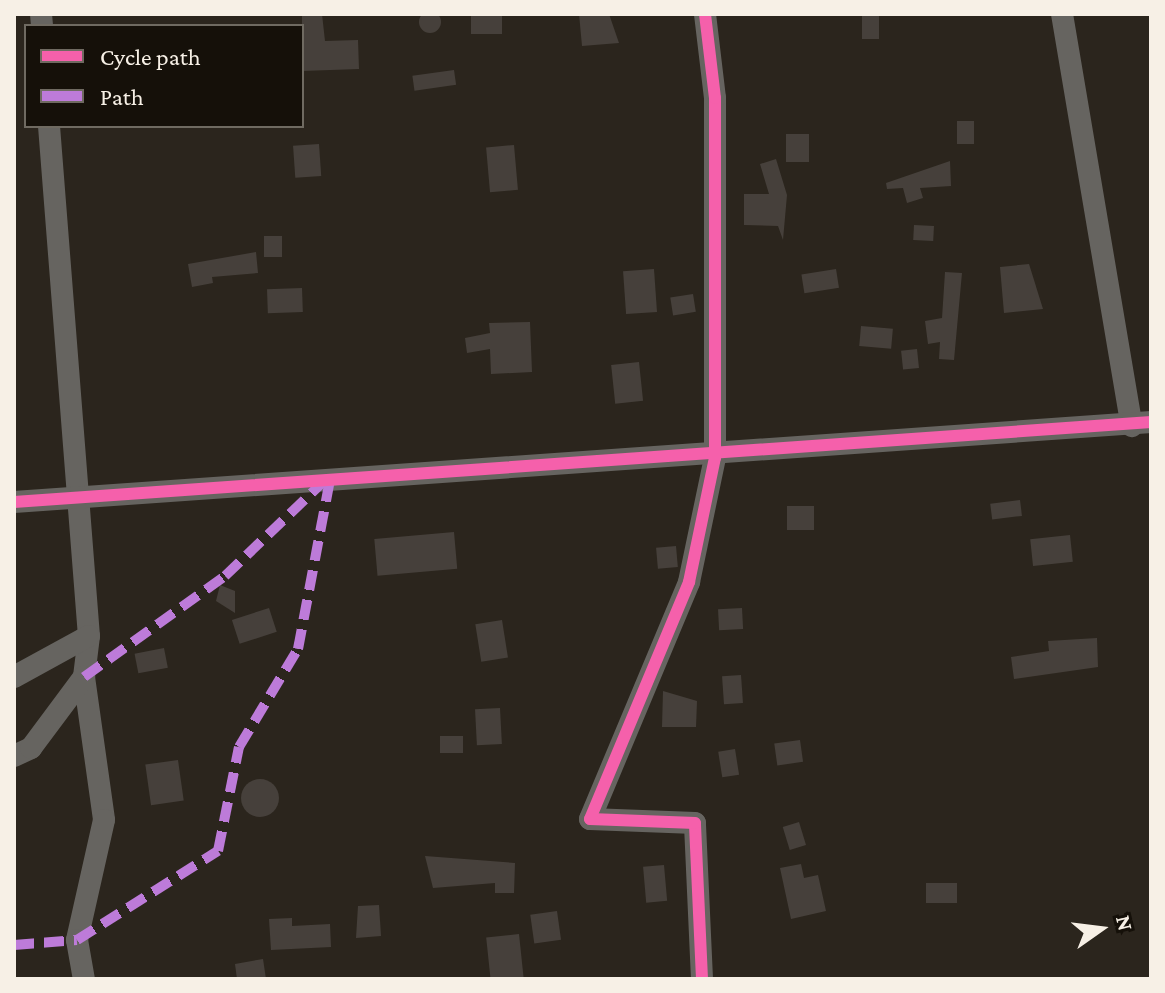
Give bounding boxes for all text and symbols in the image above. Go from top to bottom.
legend [24,24,304,128]
text: Cycle path [100,43,201,70]
text: Path [100,83,144,110]
north arrow [1061,889,1141,969]
text: N [1111,913,1139,933]

